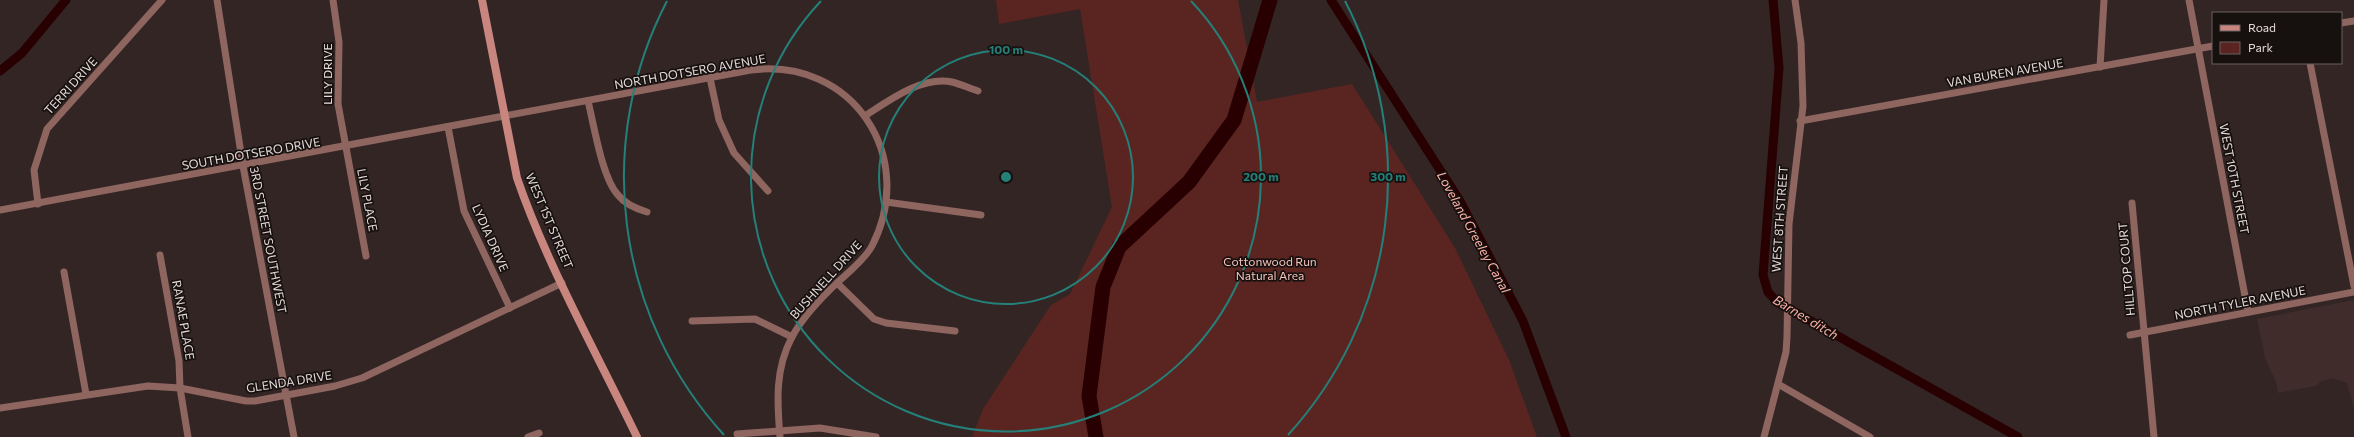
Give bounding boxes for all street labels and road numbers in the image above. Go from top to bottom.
street label: LILY DRIVE [320,43,334,105]
street label: NORTH DOTSERO AVENUE [613,51,767,91]
street label: TERRI DRIVE [41,54,100,117]
street label: VAN BUREN AVENUE [1946,55,2064,89]
street label: WEST 10TH STREET [2217,122,2253,236]
street label: SOUTH DOTSERO DRIVE [181,134,321,172]
street label: 3RD STREET SOUTHWEST [248,165,290,315]
street label: WEST 8TH STREET [1768,165,1790,273]
street label: LILY PLACE [355,167,381,232]
street label: WEST 1ST STREET [523,171,577,271]
street label: LYDIA DRIVE [470,202,512,273]
street label: HILLTOP COURT [2115,221,2137,317]
street label: BUSHNELL DRIVE [786,237,864,321]
street label: RANAE PLACE [170,279,198,361]
street label: NORTH TYLER AVENUE [2173,282,2307,322]
street label: GLENDA DRIVE [245,367,333,395]

